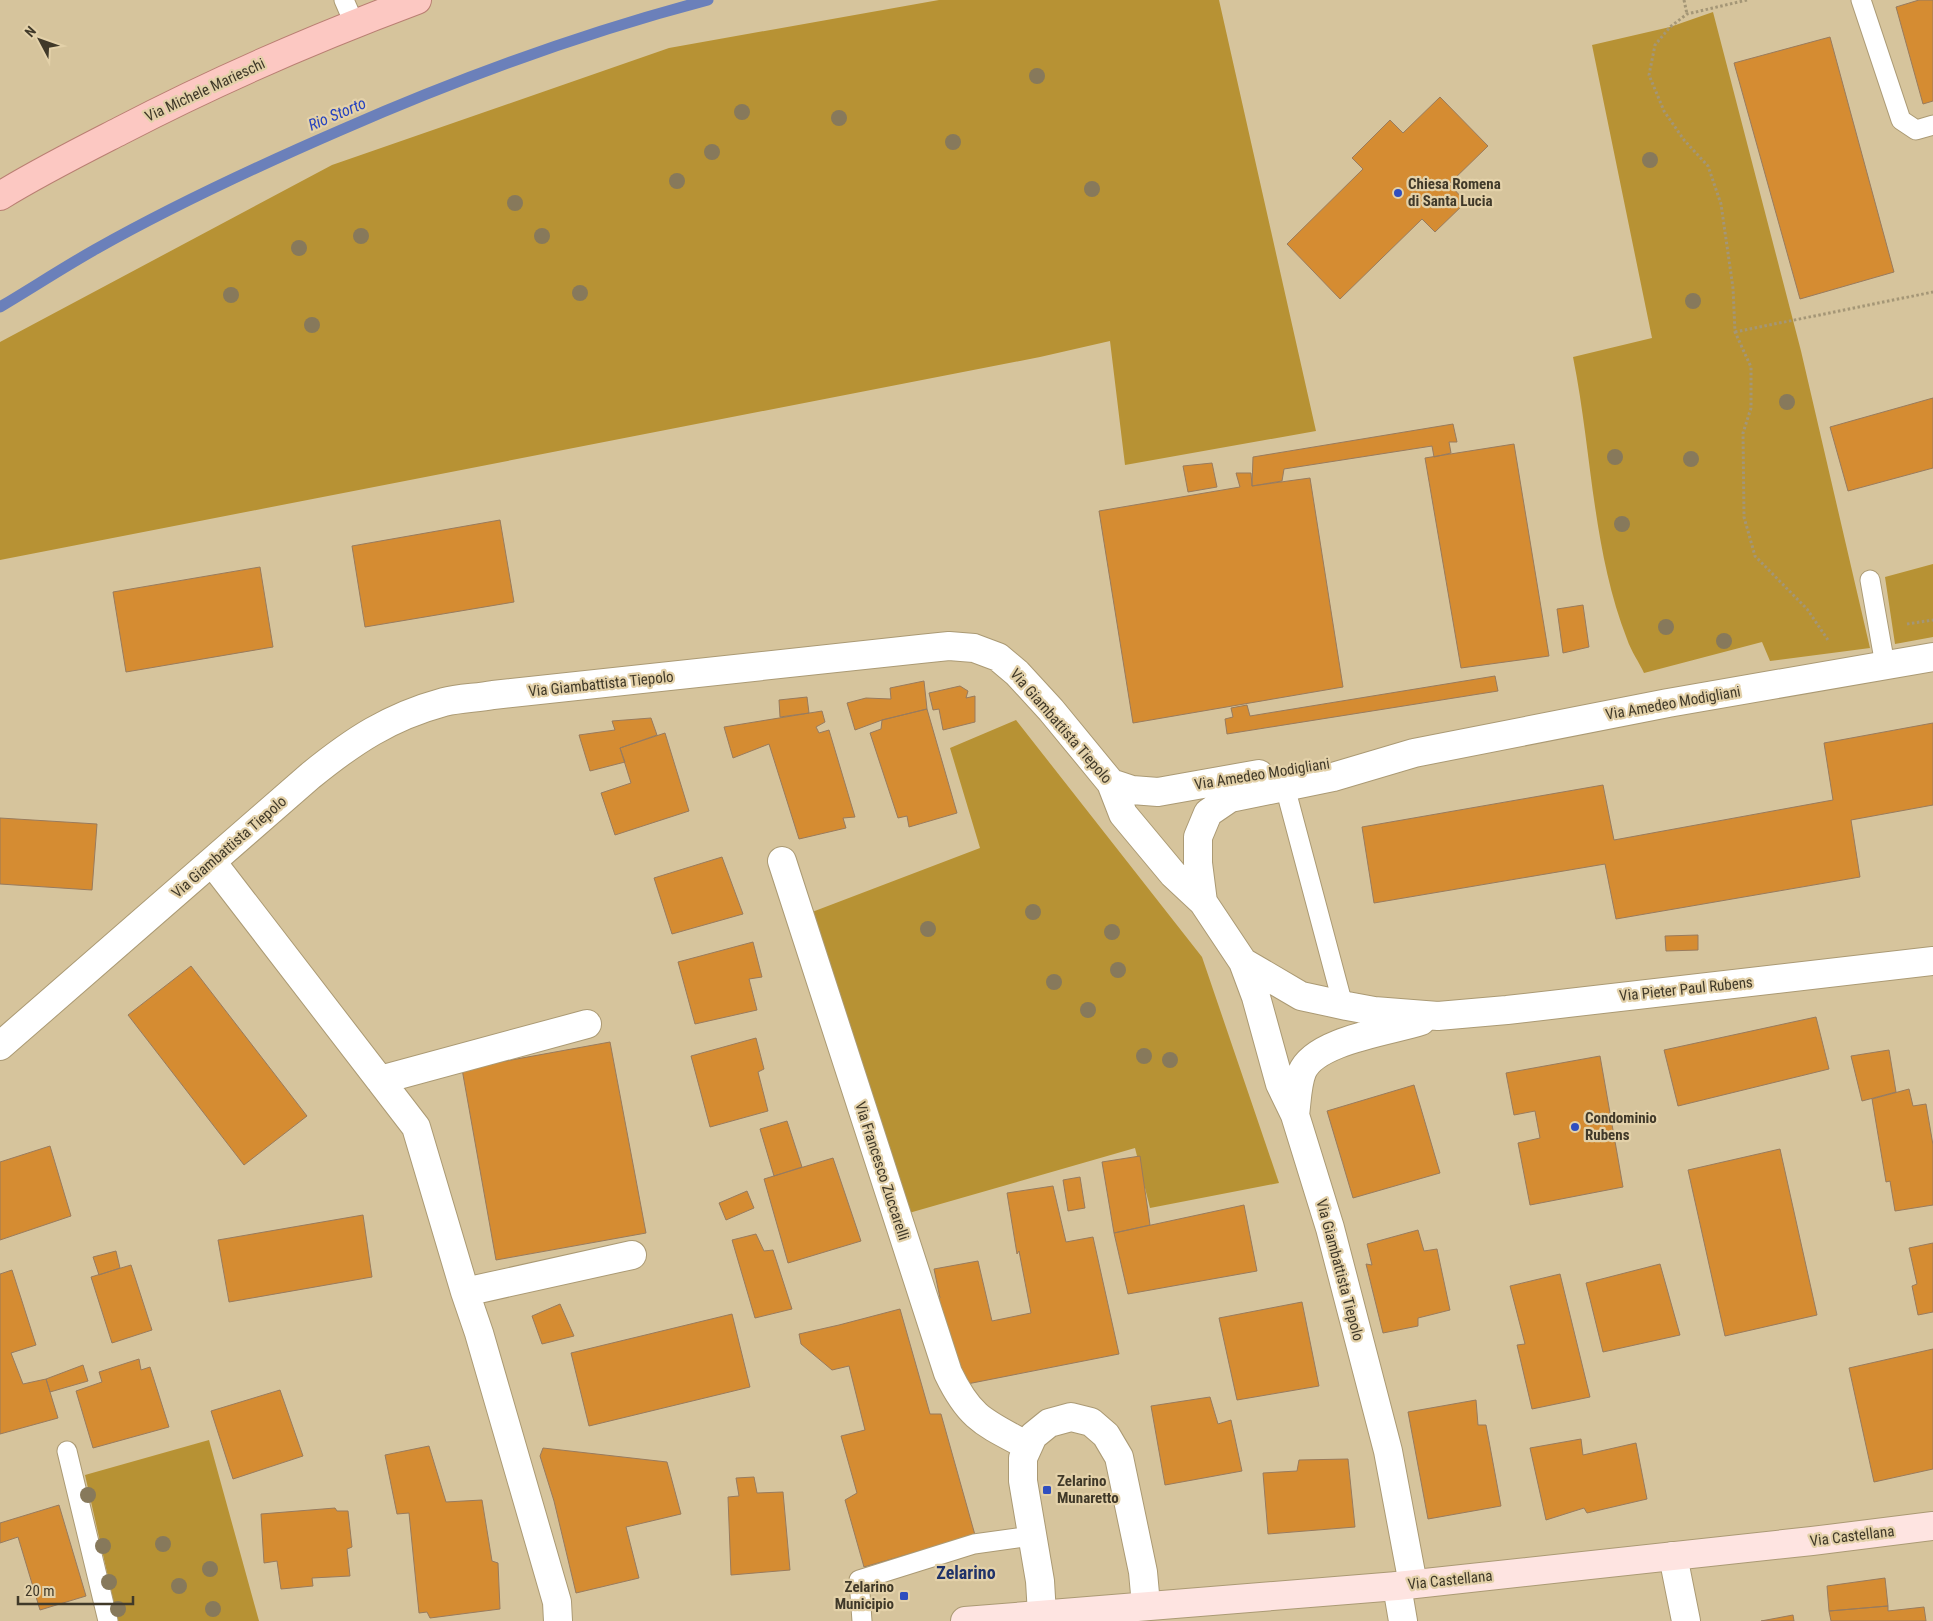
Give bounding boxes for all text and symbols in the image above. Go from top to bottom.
north arrow [15,15,65,65]
text: N [21,23,39,40]
street label: Via Michele Marieschi [142,54,268,126]
water label: Rio Storto [305,93,369,135]
place label: Chiesa Romena di Santa Lucia [1408,175,1501,210]
marker: Chiesa Romena di Santa Lucia [1392,187,1404,199]
street label: Via Giambattista Tiepolo [1006,665,1116,787]
street label: Via Giambattista Tiepolo [527,667,675,701]
street label: Via Amedeo Modigliani [1604,682,1742,724]
street label: Via Amedeo Modigliani [1193,754,1331,794]
street label: Via Giambattista Tiepolo [168,792,290,902]
street label: Via Pieter Paul Rubens [1618,973,1754,1005]
street label: Via Francesco Zuccarelli [851,1099,913,1243]
place label: Condominio Rubens [1585,1109,1657,1144]
marker: Condominio Rubens [1569,1121,1581,1133]
street label: Via Giambattista Tiepolo [1312,1197,1368,1343]
place label: Zelarino Munaretto [1057,1472,1119,1507]
marker: Zelarino Munaretto [1041,1484,1053,1496]
street label: Via Castellana [1809,1522,1895,1550]
district label: Zelarino [936,1562,996,1583]
street label: Via Castellana [1407,1567,1493,1593]
scale bar [18,1574,132,1606]
place label: Zelarino Municipio [835,1578,894,1613]
text: 20 m [25,1582,55,1600]
marker: Zelarino Municipio [898,1590,910,1602]

